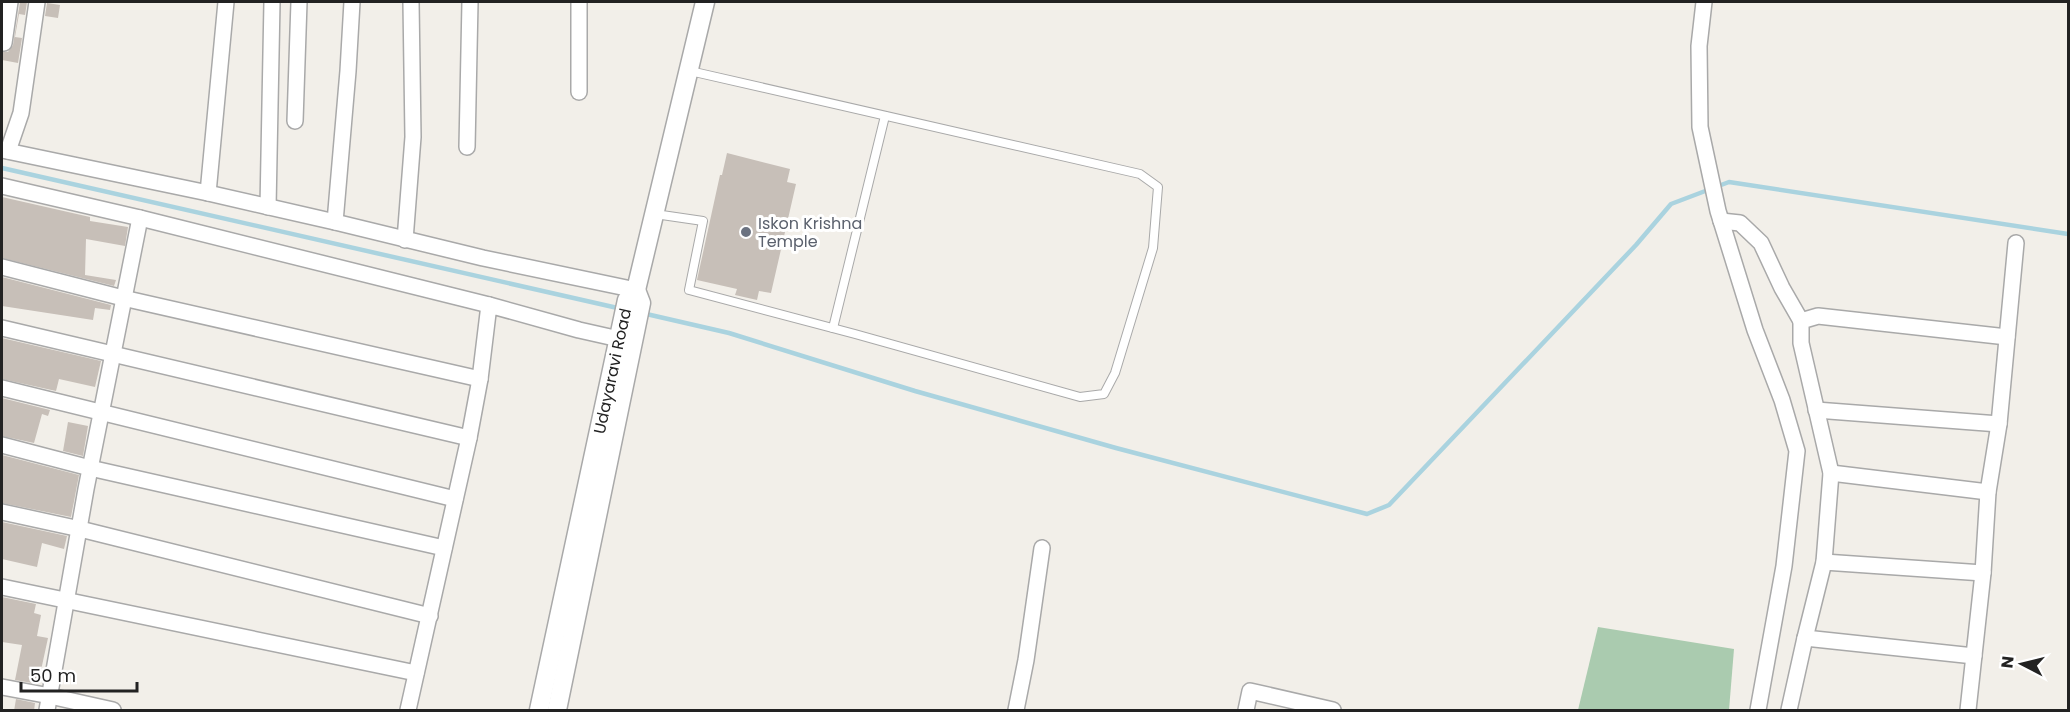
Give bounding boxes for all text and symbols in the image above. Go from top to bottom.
place label: Iskon Krishna Temple [758,212,862,253]
marker: Iskon Krishna Temple [739,225,753,239]
street label: Udayaravi Road [588,306,637,436]
north arrow [1992,634,2052,694]
scale bar [21,655,136,693]
text: N [1995,655,2020,670]
text: 50 m [30,663,76,688]

